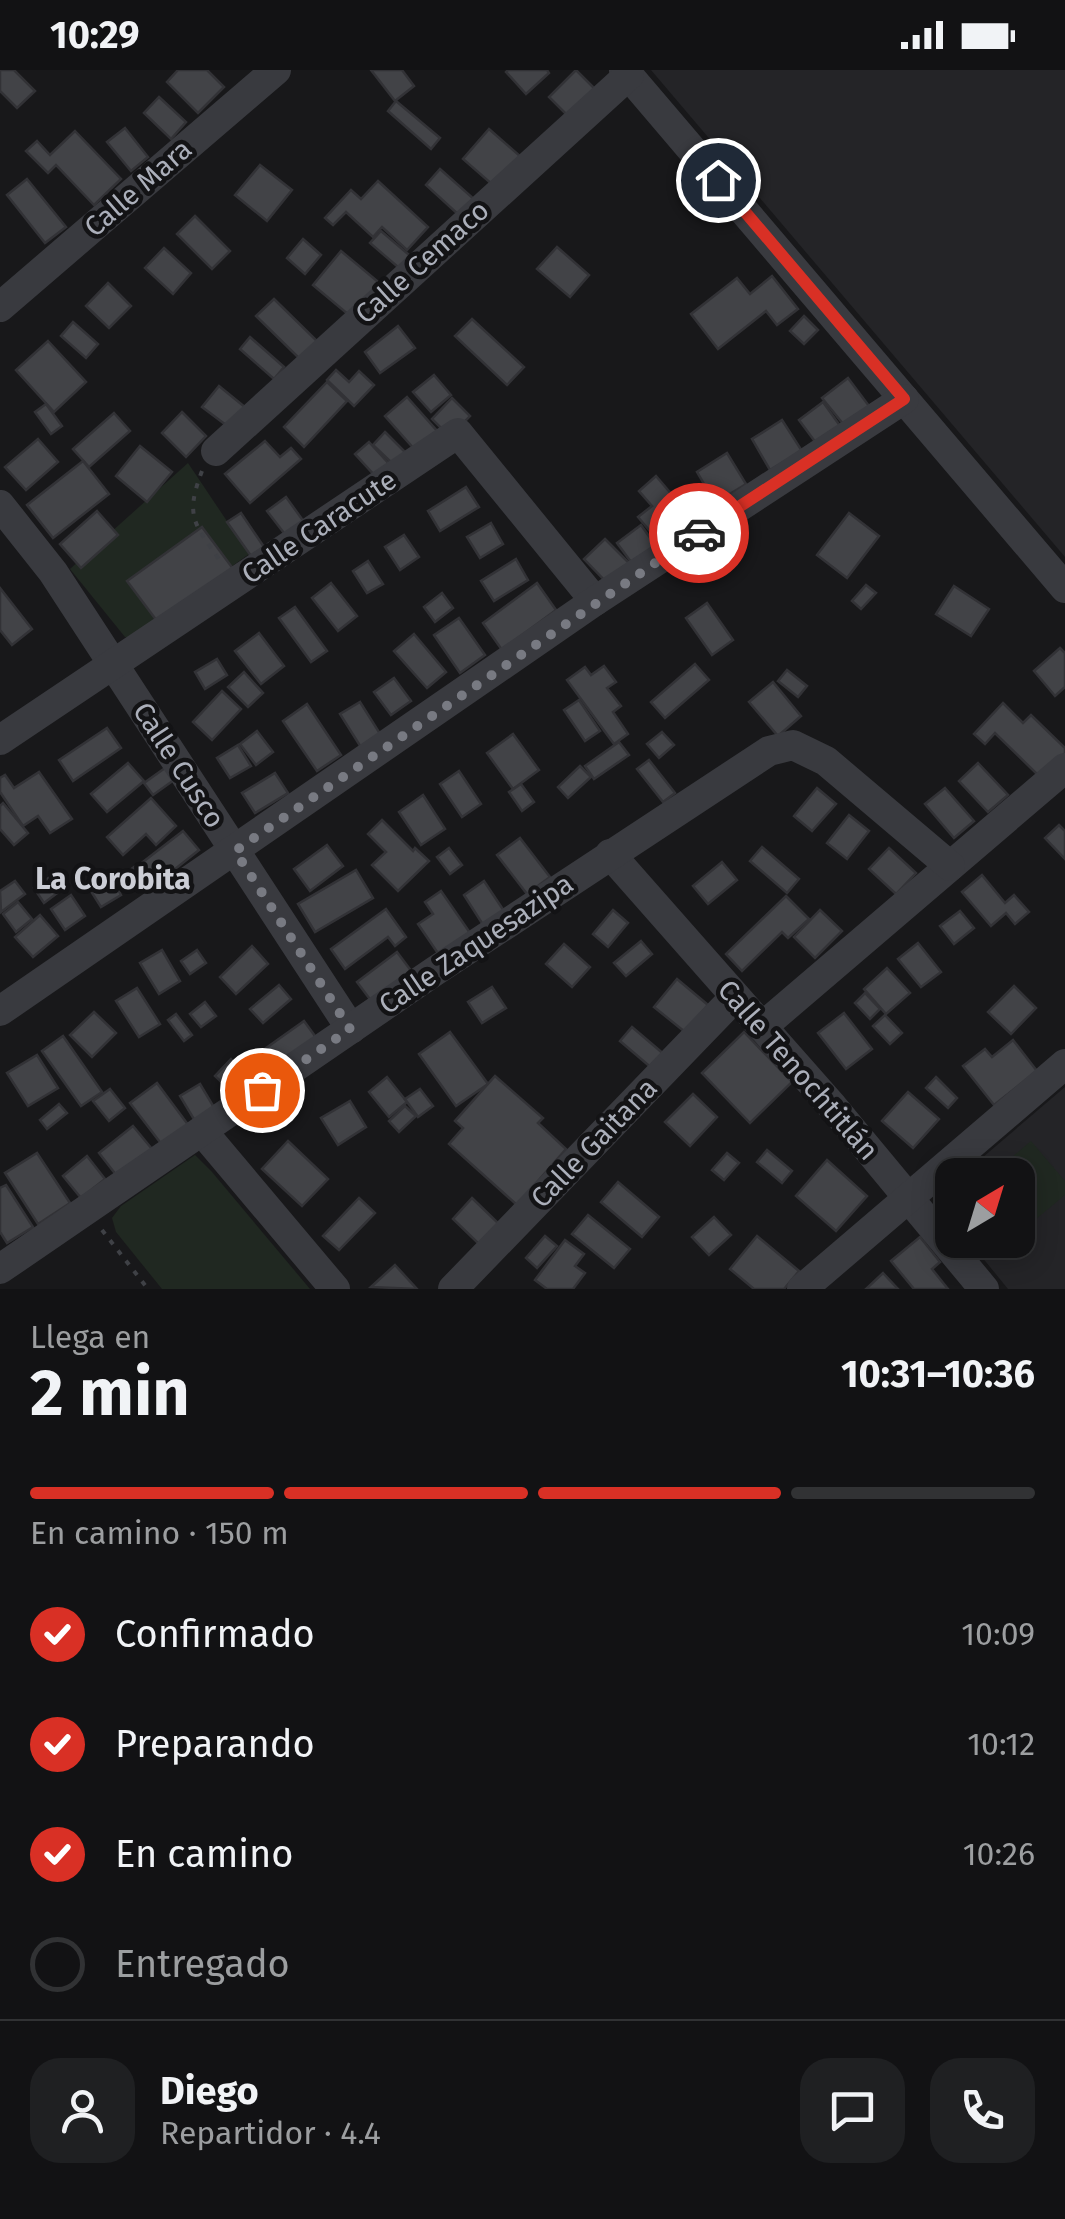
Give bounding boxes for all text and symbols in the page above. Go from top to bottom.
text: 10:29 [50,12,140,58]
street label: Calle Mara [78,132,198,244]
pin [676,138,761,223]
icon: home [691,153,746,208]
street label: Calle Cemaco [349,193,495,331]
street label: Calle Caracute [235,463,403,591]
courier [649,483,749,583]
icon: car [672,506,727,561]
street label: Calle Cusco [126,696,232,834]
district label: La Corobita [35,861,191,897]
street label: Calle Zaquesazipa [373,867,579,1021]
street label: Calle Tenochtitlán [711,973,885,1167]
pin [220,1048,305,1133]
icon: bag [235,1063,290,1118]
street label: Calle Gaitana [524,1072,664,1214]
north arrow [935,1158,1035,1258]
map controls [935,1158,1035,1258]
text: Llega en [30,1318,150,1356]
text: 10:31–10:36 [841,1351,1035,1397]
text: 2 min [30,1354,190,1432]
text: En camino · 150 m [30,1514,289,1552]
icon: check [30,1607,85,1662]
text: Confirmado [115,1611,315,1657]
text: 10:09 [961,1615,1035,1653]
icon: check [30,1717,85,1772]
text: Preparando [115,1721,315,1767]
text: 10:12 [967,1725,1035,1763]
icon: check [30,1827,85,1882]
text: En camino [115,1831,294,1877]
text: 10:26 [963,1835,1035,1873]
text: Entregado [115,1941,290,1987]
button: person [30,2058,135,2163]
button: chat [800,2058,905,2163]
button: phone [930,2058,1035,2163]
text: Diego [160,2068,259,2114]
text: Repartidor · 4.4 [160,2114,381,2152]

